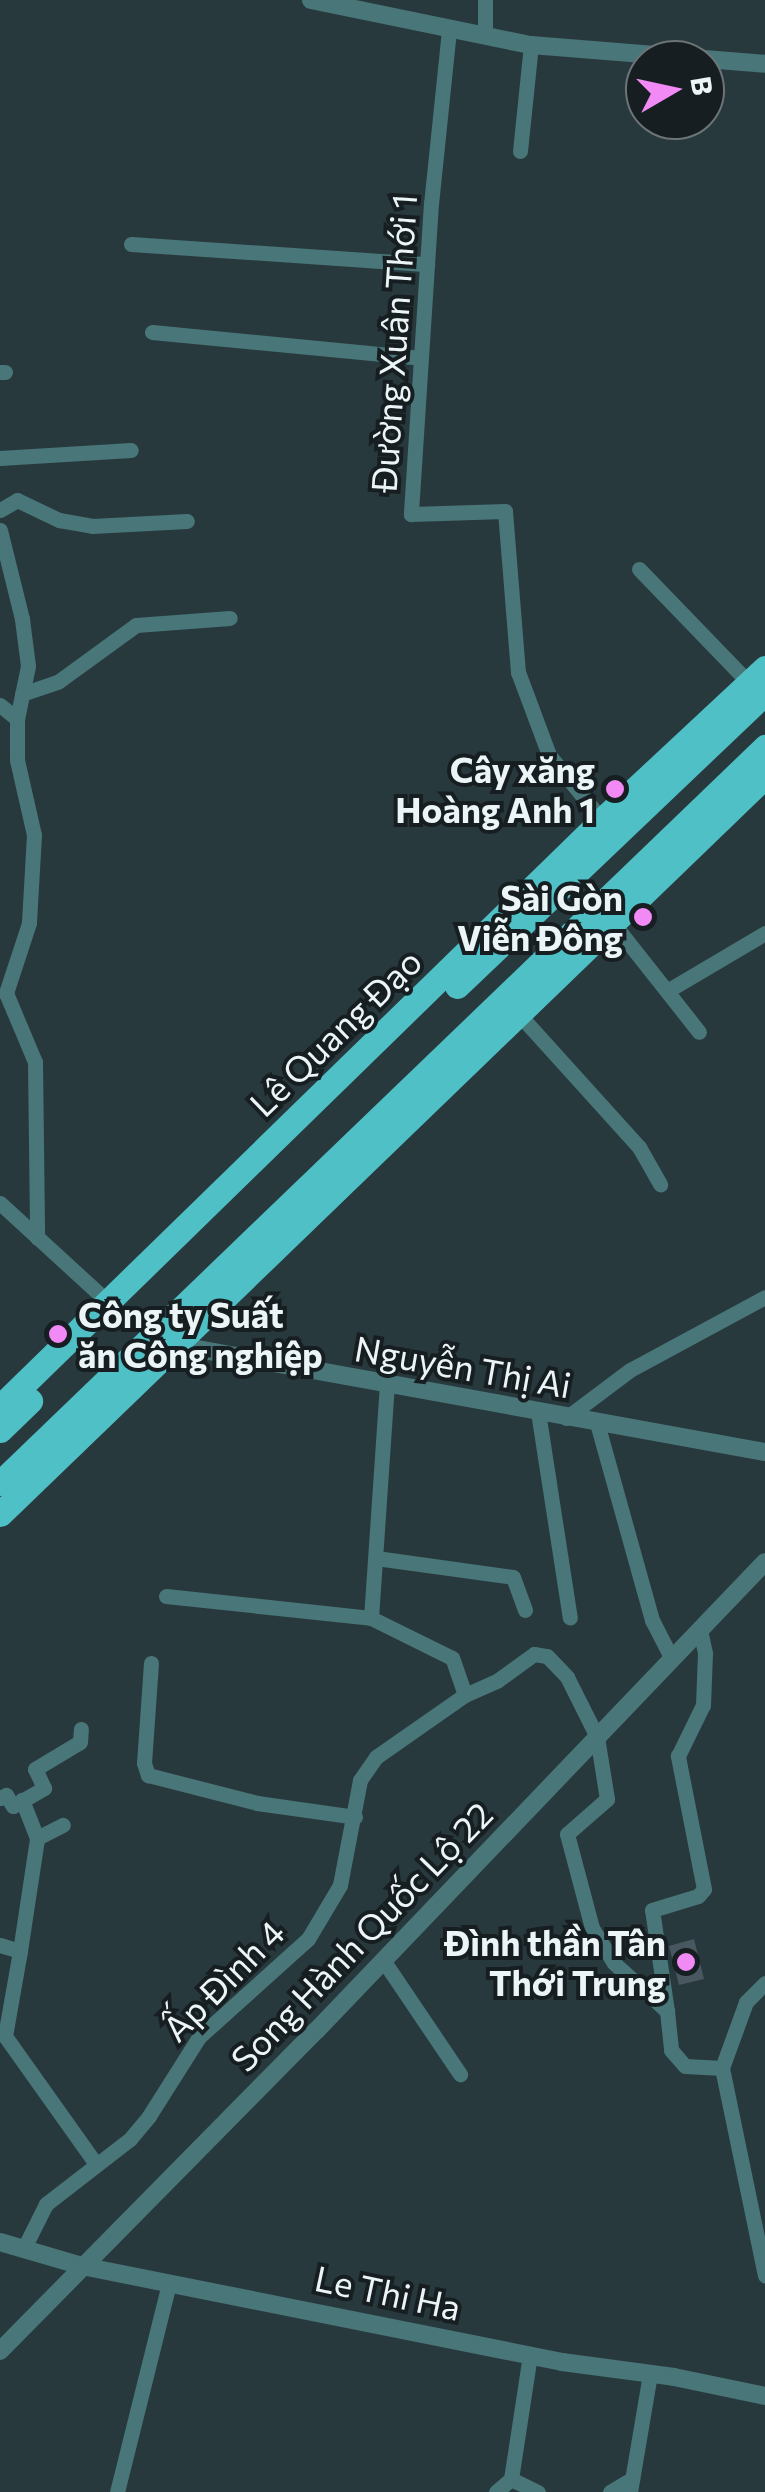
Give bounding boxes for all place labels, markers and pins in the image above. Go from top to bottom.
place label: Cây xăng Hoàng Anh 1 [395,748,595,830]
marker: Cây xăng Hoàng Anh 1 [604,778,626,800]
place label: Sài Gòn Viễn Đông [457,876,623,958]
marker: Sài Gòn Viễn Đông [632,906,654,928]
place label: Công ty Suất ăn Công nghiệp [78,1293,323,1375]
marker: Công ty Suất ăn Công nghiệp [47,1323,69,1345]
place label: Đình thần Tân Thới Trung [445,1921,666,2003]
marker: Đình thần Tân Thới Trung [675,1951,697,1973]

